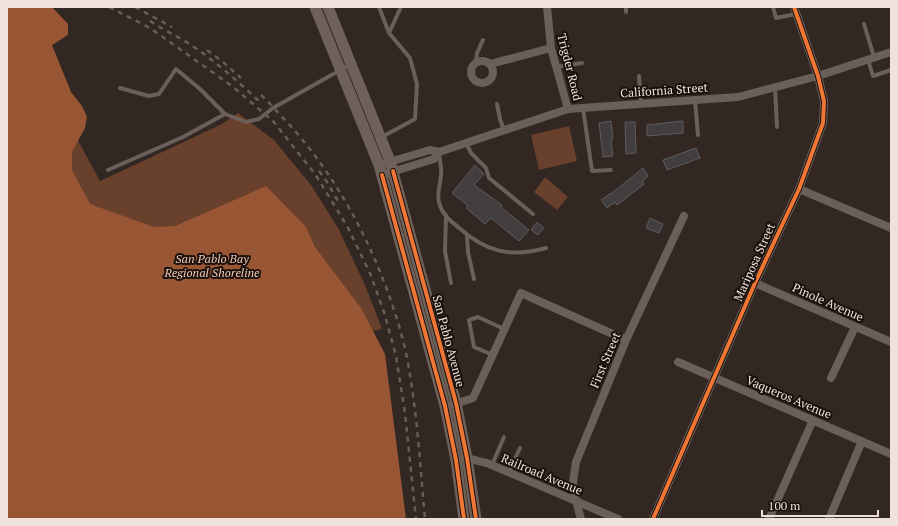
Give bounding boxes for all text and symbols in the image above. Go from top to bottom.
street label: Trigder Road [554,32,586,102]
street label: California Street [620,79,709,101]
street label: Mariposa Street [730,220,778,304]
park label: San Pablo Bay Regional Shoreline [163,251,260,280]
street label: Pinole Avenue [790,280,866,324]
street label: San Pablo Avenue [430,293,468,389]
street label: First Street [587,329,624,390]
street label: Vaqueros Avenue [744,372,834,422]
street label: Railroad Avenue [499,450,585,498]
scale bar [762,492,878,518]
text: 100 m [768,498,801,513]

